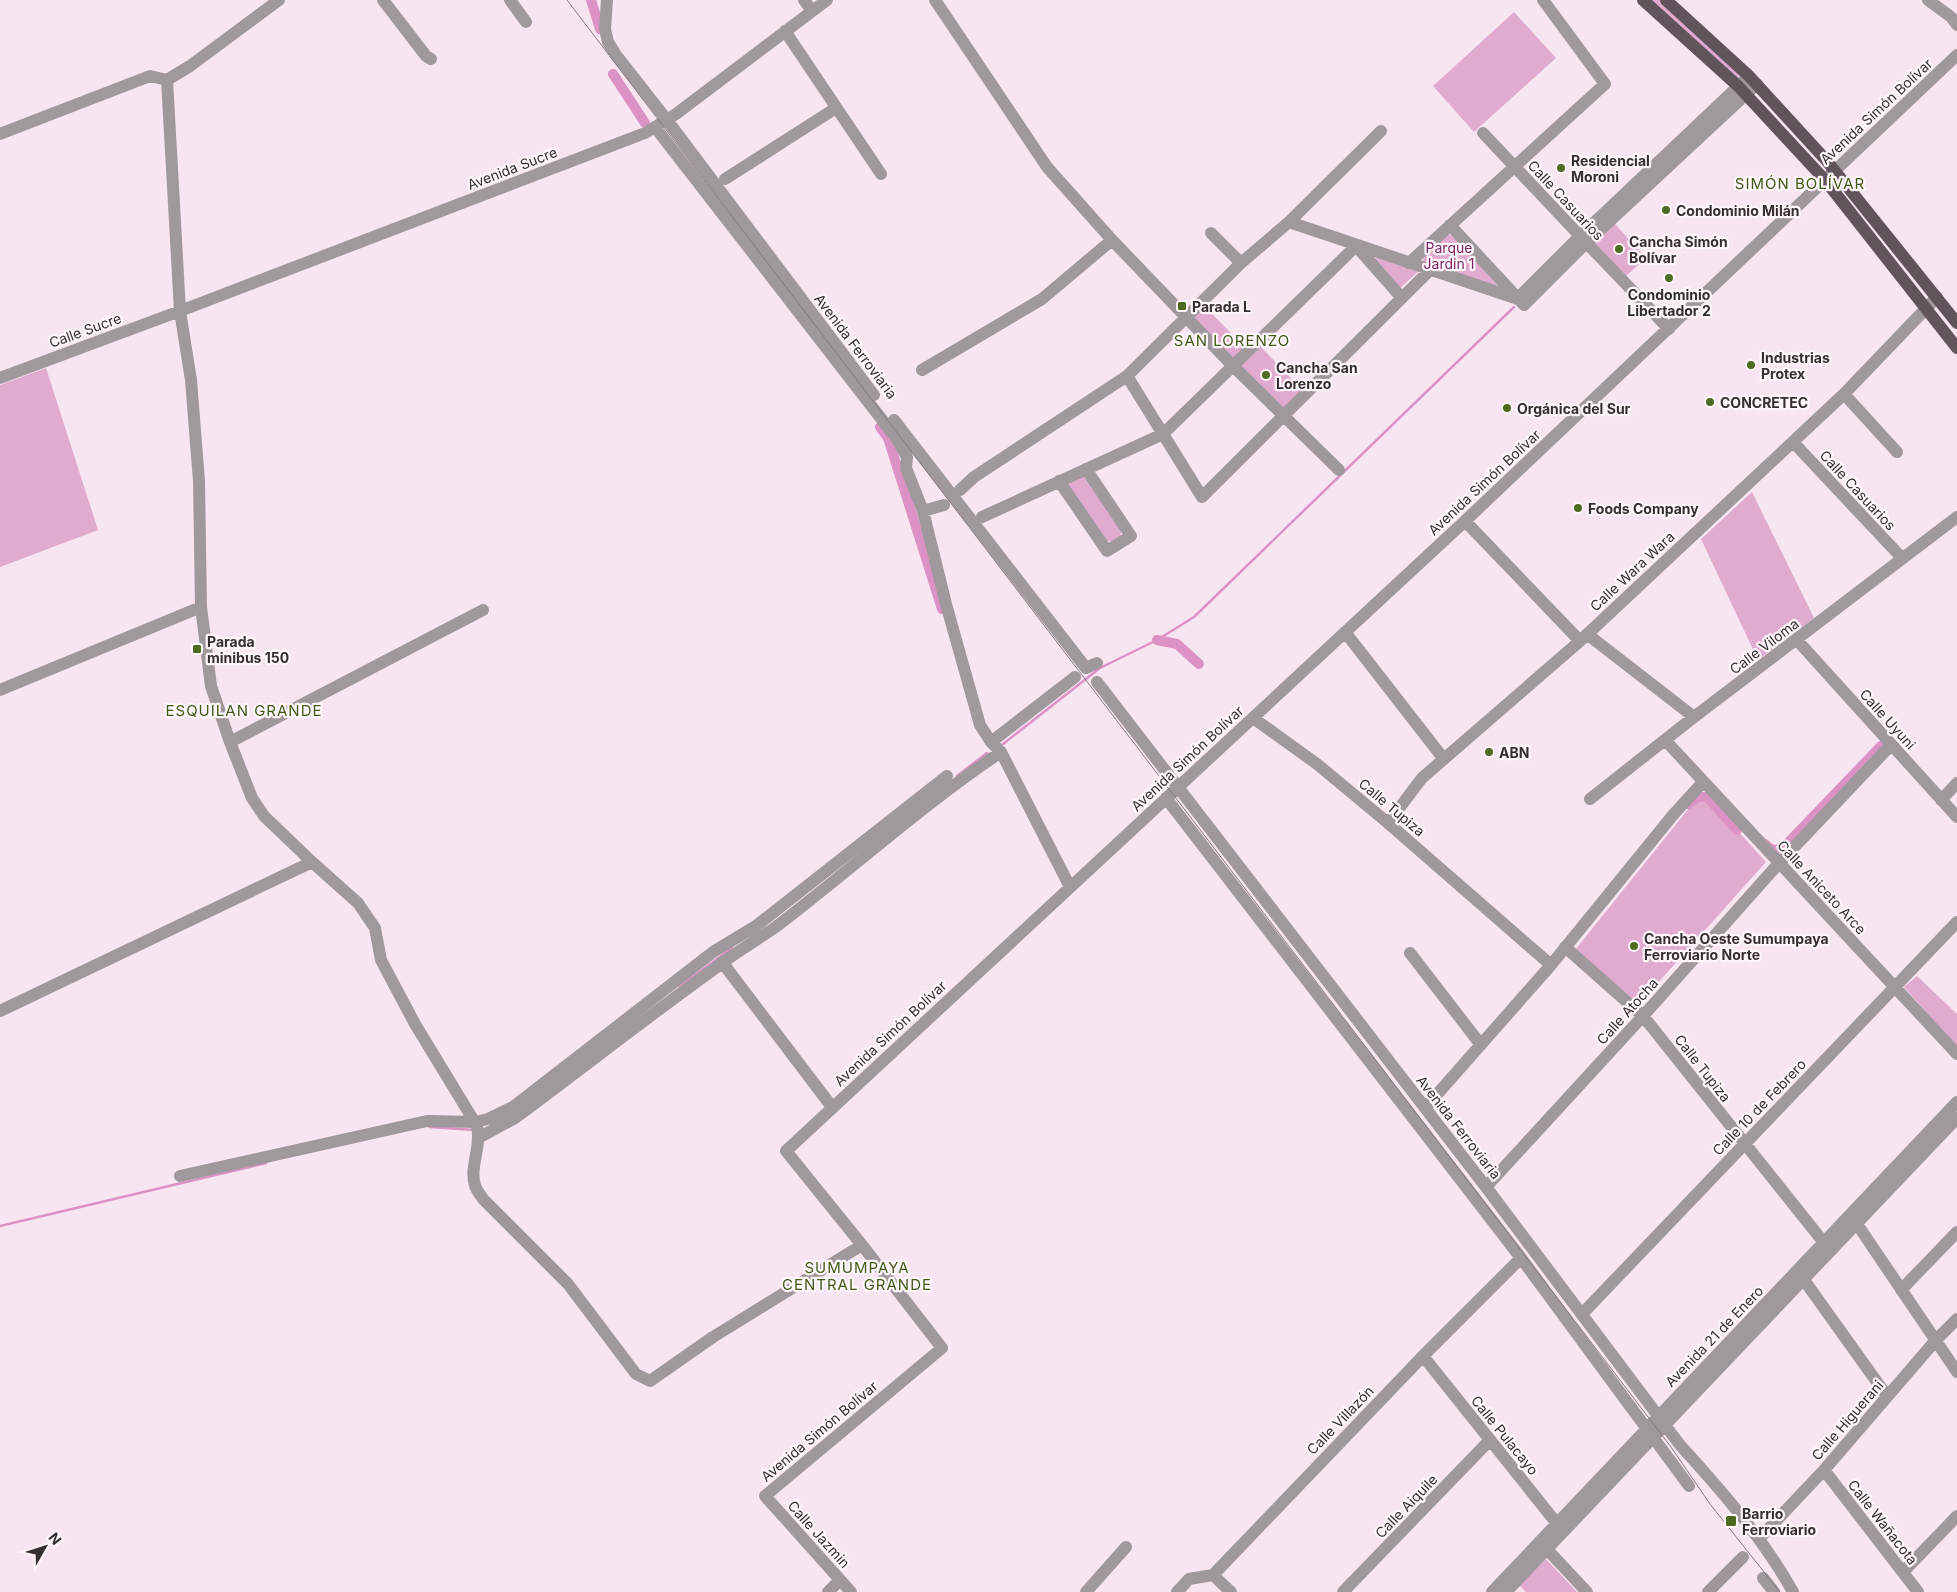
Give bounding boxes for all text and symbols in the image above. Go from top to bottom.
street label: Avenida Simón Bolívar [1816,55,1936,167]
street label: Avenida Sucre [465,143,559,193]
place label: Residencial Moroni [1571,152,1650,185]
street label: Calle Casuarios [1525,156,1607,244]
marker: Residencial Moroni [1555,162,1567,174]
district label: SIMÓN BOLÍVAR [1735,174,1865,193]
place label: Condominio Milán [1676,202,1800,219]
marker: Condominio Milán [1660,204,1672,216]
place label: Cancha Simón Bolívar [1629,233,1728,266]
park label: Parque Jardin 1 [1424,239,1474,272]
marker: Cancha Simón Bolívar [1613,243,1625,255]
marker: Condominio Libertador 2 [1663,272,1675,284]
place label: Condominio Libertador 2 [1627,286,1711,319]
street label: Avenida Ferroviaria [811,290,901,402]
place label: Parada L [1192,298,1251,315]
marker: Parada L [1176,300,1188,312]
street label: Calle Sucre [47,309,123,351]
district label: SAN LORENZO [1174,331,1290,350]
place label: Industrias Protex [1761,349,1830,382]
place label: Cancha San Lorenzo [1276,359,1358,392]
marker: Industrias Protex [1745,359,1757,371]
marker: Cancha San Lorenzo [1260,369,1272,381]
place label: CONCRETEC [1720,394,1808,411]
marker: CONCRETEC [1704,396,1716,408]
place label: Orgánica del Sur [1517,400,1631,417]
marker: Orgánica del Sur [1501,402,1513,414]
street label: Avenida Simón Bolívar [1424,426,1544,538]
street label: Calle Casuarios [1817,446,1899,534]
place label: Foods Company [1588,500,1699,517]
marker: Foods Company [1572,502,1584,514]
street label: Calle Wara Wara [1586,528,1678,614]
street label: Calle Viloma [1726,615,1802,677]
place label: Parada minibus 150 [207,633,289,666]
marker: Parada minibus 150 [191,643,203,655]
street label: Calle Uyuni [1857,685,1919,753]
district label: ESQUILAN GRANDE [166,701,323,720]
street label: Avenida Simón Bolívar [1127,702,1247,814]
place label: ABN [1499,744,1529,761]
marker: ABN [1483,746,1495,758]
street label: Calle Tupiza [1356,775,1428,839]
street label: Calle Aniceto Arce [1774,837,1870,937]
place label: Cancha Oeste Sumumpaya Ferroviario Norte [1644,930,1829,963]
marker: Cancha Oeste Sumumpaya Ferroviario Norte [1628,940,1640,952]
street label: Calle Atocha [1593,974,1661,1048]
street label: Avenida Simón Bolívar [830,977,950,1089]
street label: Calle Tupiza [1671,1031,1735,1105]
street label: Calle 10 de Febrero [1709,1055,1809,1159]
street label: Avenida Ferroviaria [1413,1072,1505,1182]
district label: SUMUMPAYA CENTRAL GRANDE [782,1258,932,1294]
street label: Avenida 21 de Enero [1661,1282,1767,1390]
street label: Calle Higuerani [1808,1376,1886,1464]
street label: Avenida Simón Bolívar [757,1377,881,1485]
street label: Calle Villazón [1303,1382,1377,1458]
street label: Calle Pulacayo [1468,1392,1542,1478]
street label: Calle Aiquile [1371,1471,1441,1541]
street label: Calle Wañacota [1845,1476,1921,1568]
street label: Calle Jazmin [784,1497,854,1571]
place label: Barrio Ferroviario [1742,1505,1817,1538]
marker: Barrio Ferroviario [1724,1514,1738,1528]
north arrow [20,1522,70,1572]
text: N [46,1529,65,1548]

